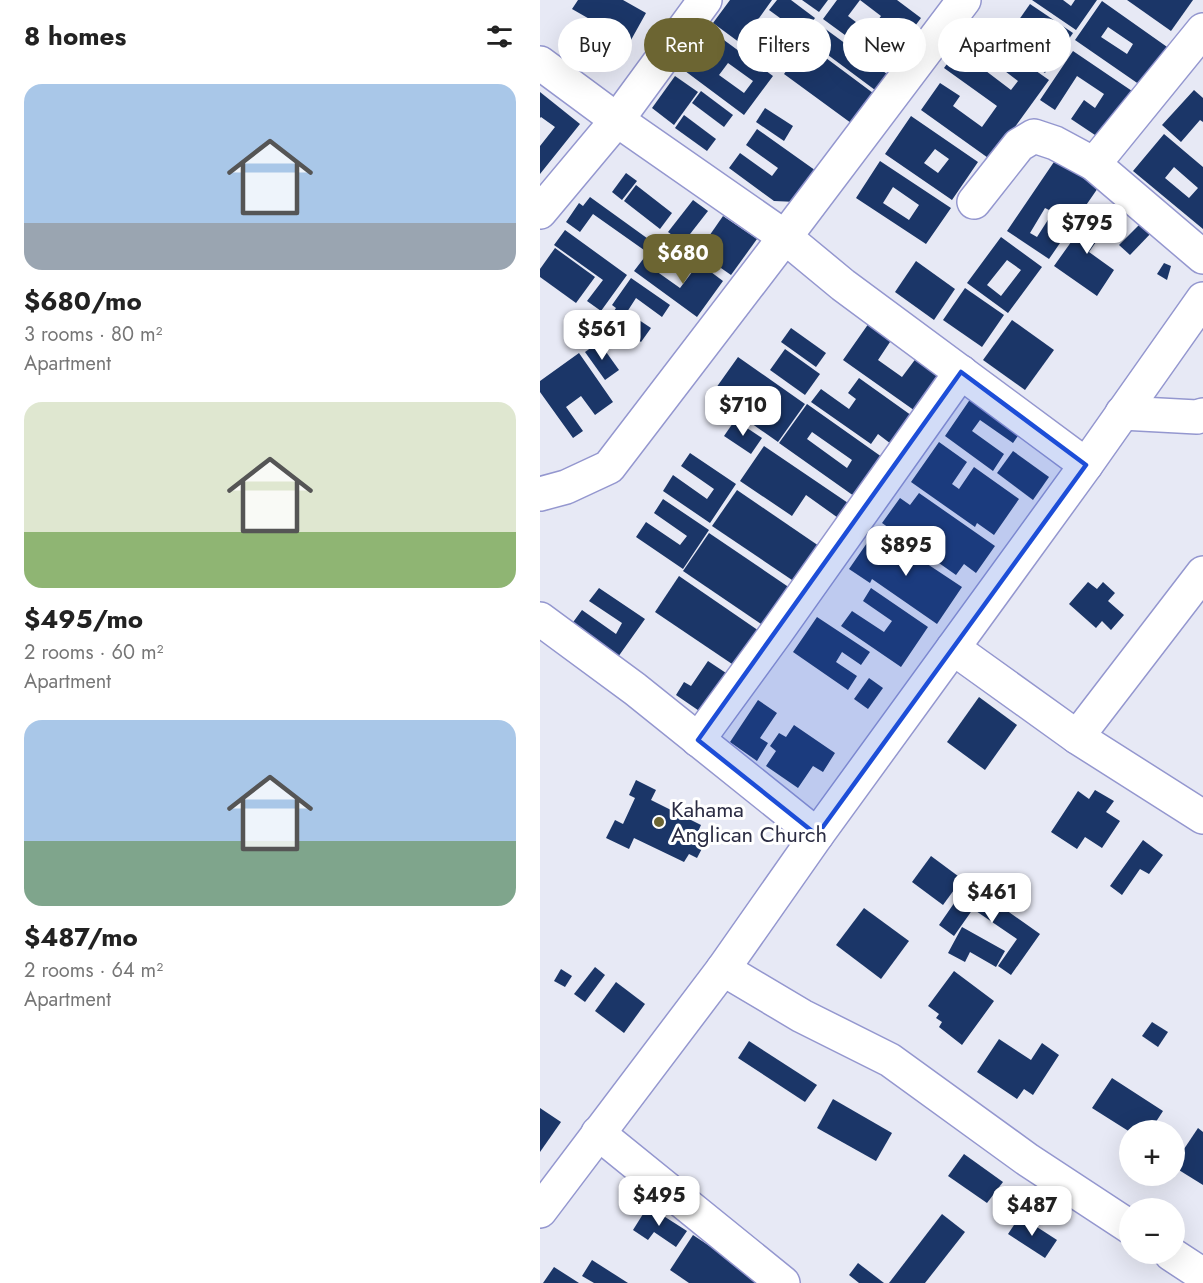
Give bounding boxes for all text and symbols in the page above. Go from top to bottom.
text: 8 homes [24,17,126,55]
chip: Buy [558,18,632,72]
chip: Rent [644,18,725,72]
chip: Filters [737,18,831,72]
chip: New [843,18,926,72]
chip: Apartment [938,18,1071,72]
icon: filters [483,20,516,53]
icon: home [216,123,324,231]
pin: $795 [1051,204,1123,255]
text: $795 [1062,209,1112,238]
pin: $680 [647,234,719,285]
text: $680 [657,239,709,268]
text: $680/mo [24,282,142,320]
pin: $561 [566,310,638,361]
text: $561 [578,315,626,344]
text: 3 rooms · 80 m² [24,320,162,349]
text: Apartment [24,349,111,378]
pin: $710 [707,386,779,437]
text: $710 [719,391,767,420]
icon: home [216,441,324,549]
pin: $895 [870,526,942,577]
text: $895 [880,531,932,560]
text: $495/mo [24,600,143,638]
text: 2 rooms · 60 m² [24,638,163,667]
text: Apartment [24,667,111,696]
icon: home [216,759,324,867]
place label: Kahama Anglican Church [671,793,827,850]
marker: Kahama Anglican Church [652,815,666,829]
pin: $461 [956,873,1028,924]
text: $461 [967,878,1017,907]
text: $487/mo [24,918,138,956]
text: 2 rooms · 64 m² [24,956,163,985]
text: Apartment [24,985,111,1014]
map controls [1119,1120,1185,1264]
button: + [1119,1120,1185,1186]
pin: $495 [623,1176,695,1227]
text: $495 [633,1181,685,1210]
pin: $487 [996,1186,1068,1237]
text: $487 [1007,1191,1057,1220]
button: − [1119,1198,1185,1264]

